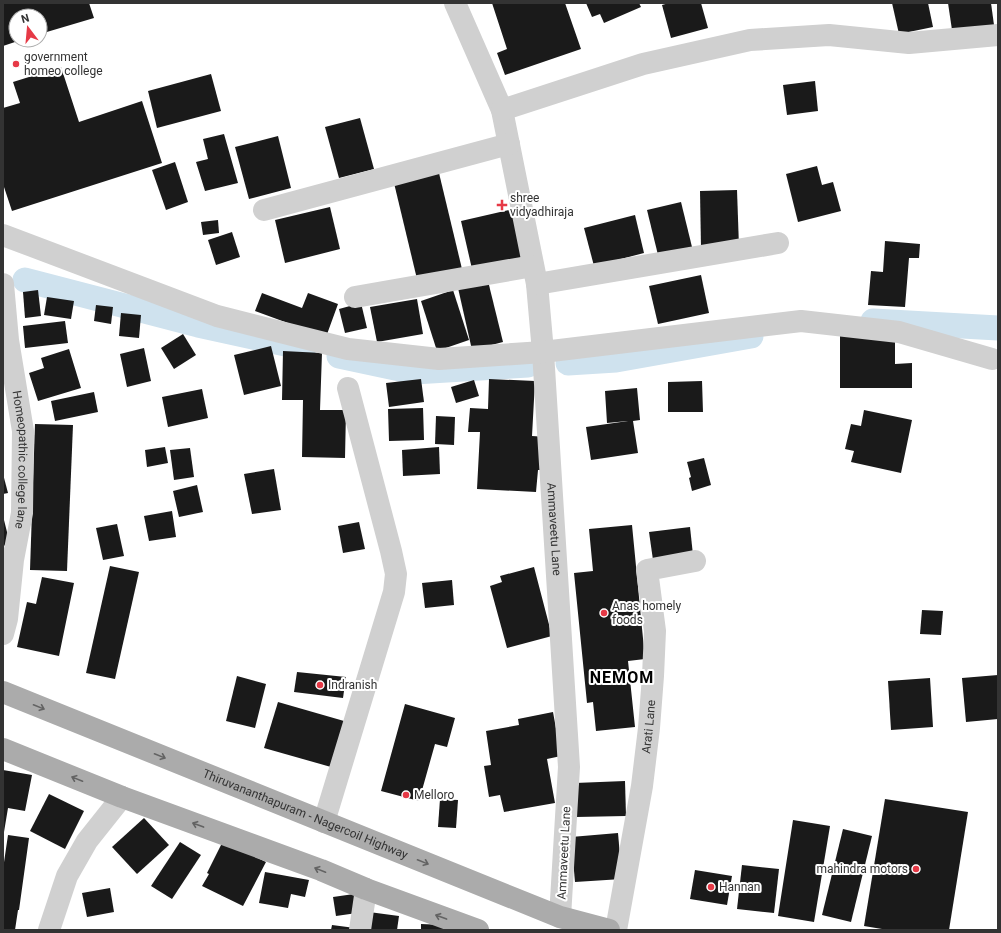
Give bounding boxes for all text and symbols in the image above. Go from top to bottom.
north arrow [8,8,48,48]
text: N [20,11,31,26]
place label: government homeo college [24,50,103,78]
marker: government homeo college [11,59,21,69]
place label: shree vidyadhiraja [510,191,574,219]
marker: shree vidyadhiraja [497,200,507,210]
street label: Homeopathic college lane [9,389,30,530]
street label: Ammaveetu Lane [544,482,564,576]
place label: Anas homely foods [612,599,681,627]
marker: Anas homely foods [599,608,609,618]
district label: NEMOM [590,668,654,687]
place label: Indranish [328,678,377,692]
marker: Indranish [315,680,325,690]
street label: Arati Lane [639,699,658,754]
one-way arrow [33,704,45,711]
one-way arrow [153,752,165,760]
street label: Thiruvananthapuram - Nagercoil Highway [201,766,410,862]
one-way arrow [71,774,83,782]
place label: Melloro [414,788,454,802]
marker: Melloro [401,790,411,800]
street label: Ammaveetu Lane [555,806,573,900]
one-way arrow [192,821,205,828]
one-way arrow [417,859,429,867]
place label: mahindra motors [816,862,908,876]
marker: mahindra motors [911,864,921,874]
one-way arrow [315,865,327,873]
place label: Hannan [719,880,761,894]
marker: Hannan [706,882,716,892]
one-way arrow [436,912,448,920]

